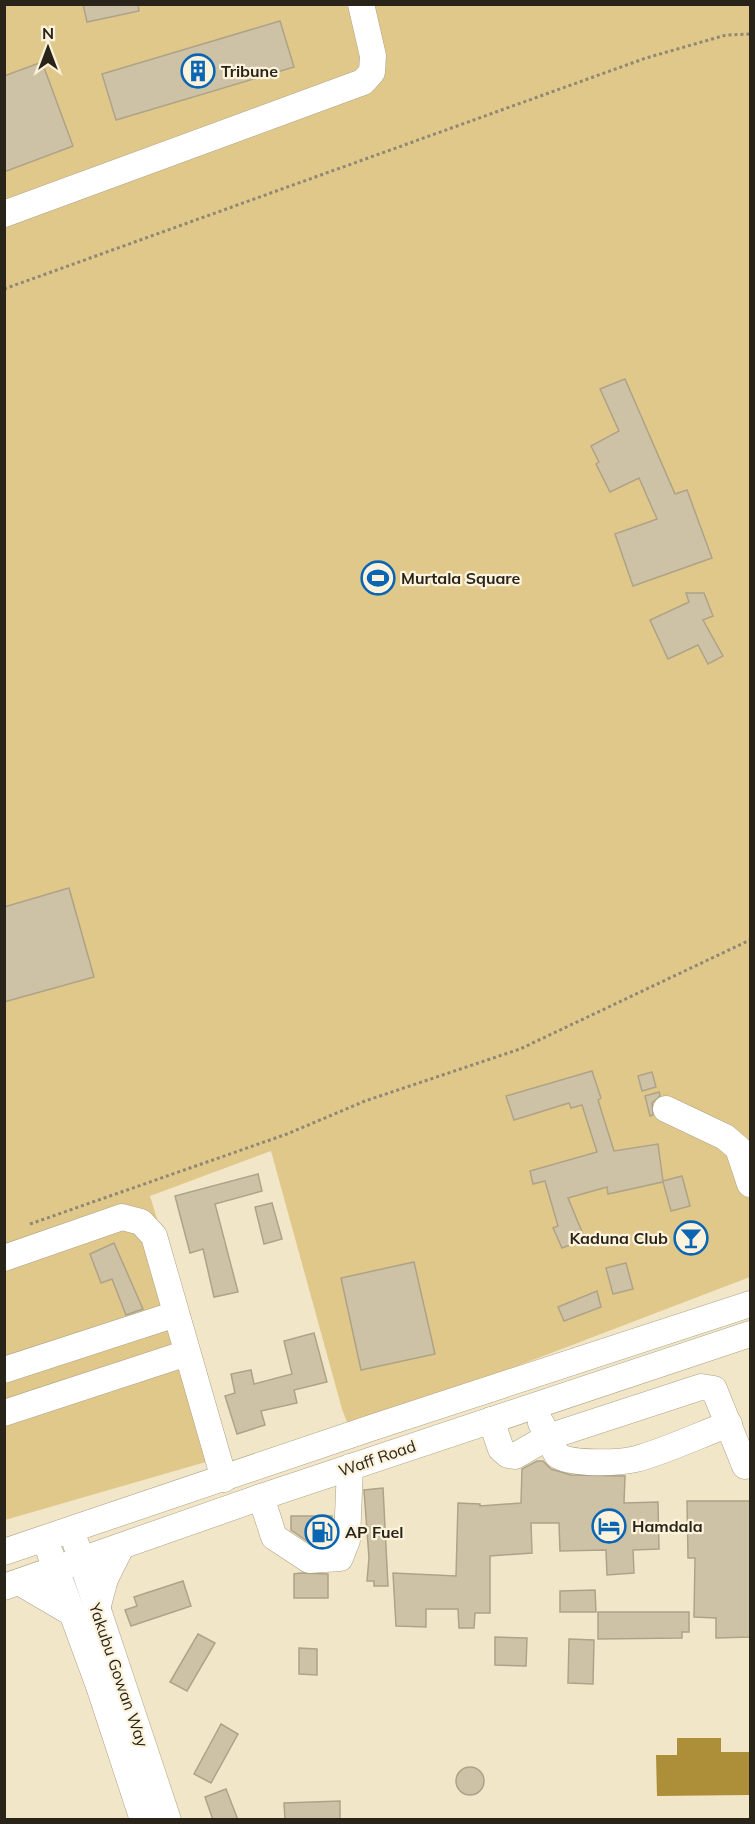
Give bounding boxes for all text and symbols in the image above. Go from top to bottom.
north arrow [18,18,78,78]
text: N [42,23,54,43]
building icon: Tribune [180,53,216,89]
place label: Tribune [221,61,278,81]
sports icon: Murtala Square [360,560,396,596]
place label: Murtala Square [401,568,521,588]
bar icon: Kaduna Club [673,1220,709,1256]
place label: Kaduna Club [569,1228,668,1248]
street label: Waff Road [336,1435,418,1481]
hotel icon: Hamdala [591,1508,627,1544]
fuel station icon: AP Fuel [304,1514,340,1550]
place label: Hamdala [632,1516,703,1536]
place label: AP Fuel [345,1522,403,1542]
street label: Yakubu Gowan Way [85,1599,153,1750]

